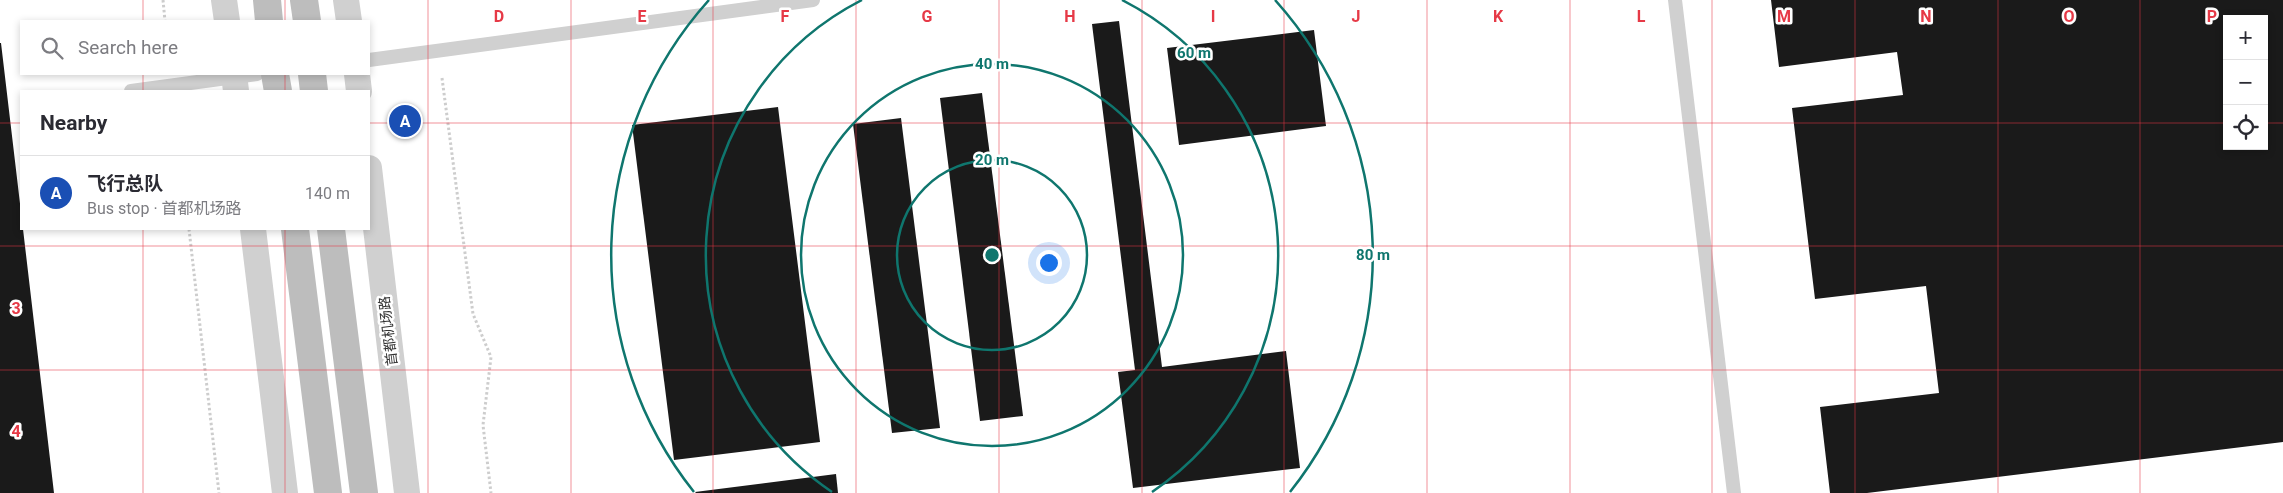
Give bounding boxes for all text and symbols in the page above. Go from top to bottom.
text: D [494,7,504,26]
text: E [638,7,647,26]
text: F [781,7,790,26]
text: G [922,7,933,26]
text: H [1064,7,1076,26]
text: I [1211,7,1215,26]
text: J [1352,7,1360,26]
text: K [1493,7,1504,26]
text: L [1637,7,1646,26]
text: M [1777,7,1791,26]
text: N [1920,7,1932,26]
text: O [2063,7,2075,26]
text: P [2207,7,2217,26]
map controls [2223,15,2268,150]
button: + [2223,15,2268,60]
search box [20,20,370,75]
icon: search [38,34,66,62]
text: Search here [78,36,178,59]
text: 60 m [1177,44,1211,62]
text: 40 m [975,55,1009,73]
button: − [2223,60,2268,105]
pin: A [389,102,421,140]
button: locate [2223,105,2268,150]
text: Nearby [40,111,107,135]
text: 20 m [975,151,1009,169]
text: 飞行总队 [87,172,163,195]
text: A [51,184,61,203]
text: 140 m [305,184,350,203]
text: Bus stop · 首都机场路 [87,199,242,218]
centre of rings [983,246,1001,264]
text: 80 m [1356,246,1390,264]
your location [1036,250,1062,276]
street label: 首都机场路 [376,295,400,367]
text: 3 [11,299,21,318]
text: 4 [11,422,21,441]

